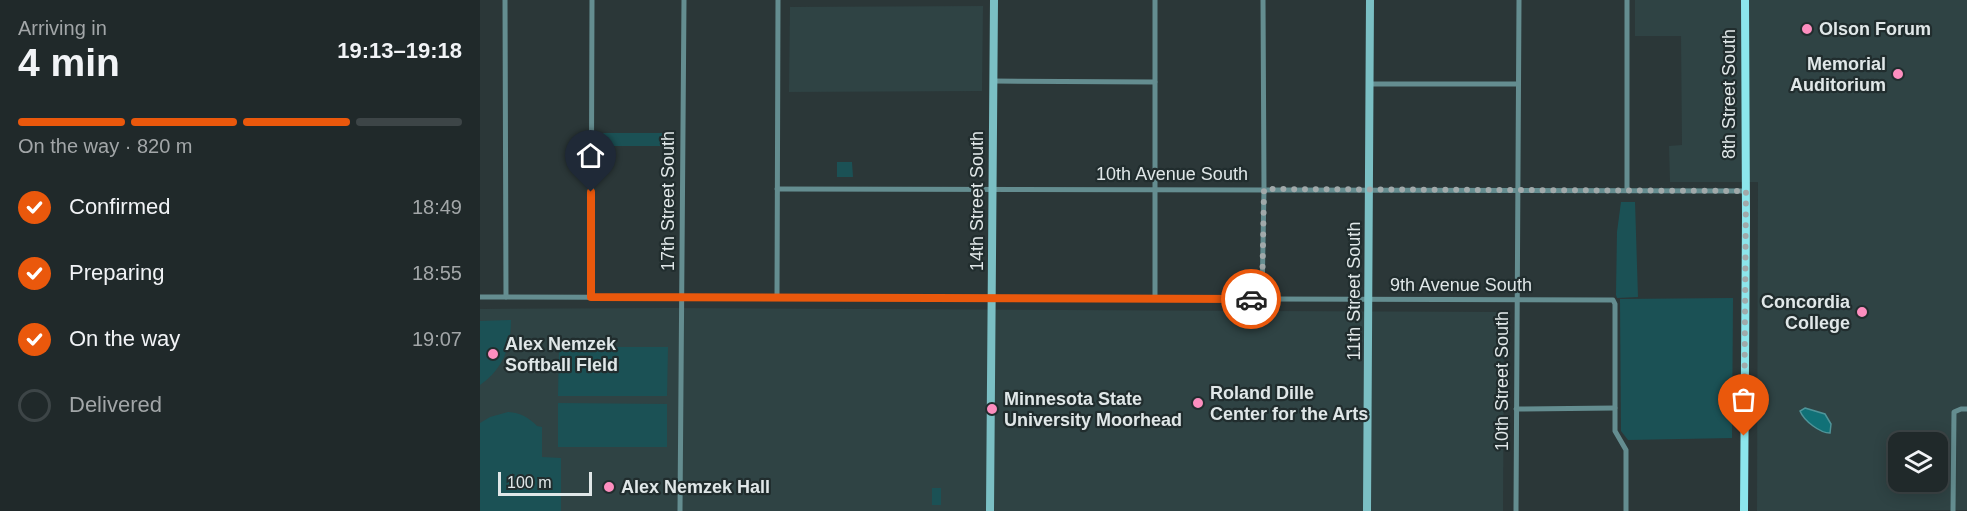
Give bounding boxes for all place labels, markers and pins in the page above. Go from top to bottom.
place label: Olson Forum [1819,19,1931,39]
marker: Olson Forum [1800,22,1814,36]
place label: Memorial Auditorium [1790,54,1886,95]
marker: Memorial Auditorium [1891,67,1905,81]
pin [565,130,616,192]
place label: Concordia College [1761,292,1851,333]
marker: Concordia College [1855,305,1869,319]
place label: Alex Nemzek Softball FIeld [505,334,618,375]
marker: Alex Nemzek Softball FIeld [486,347,500,361]
pin [1718,374,1769,436]
place label: Roland Dille Center for the Arts [1210,383,1368,424]
place label: Minnesota State University Moorhead [1004,389,1182,430]
marker: Roland Dille Center for the Arts [1191,396,1205,410]
marker: Minnesota State University Moorhead [985,402,999,416]
place label: Alex Nemzek Hall [621,477,770,497]
marker: Alex Nemzek Hall [602,480,616,494]

